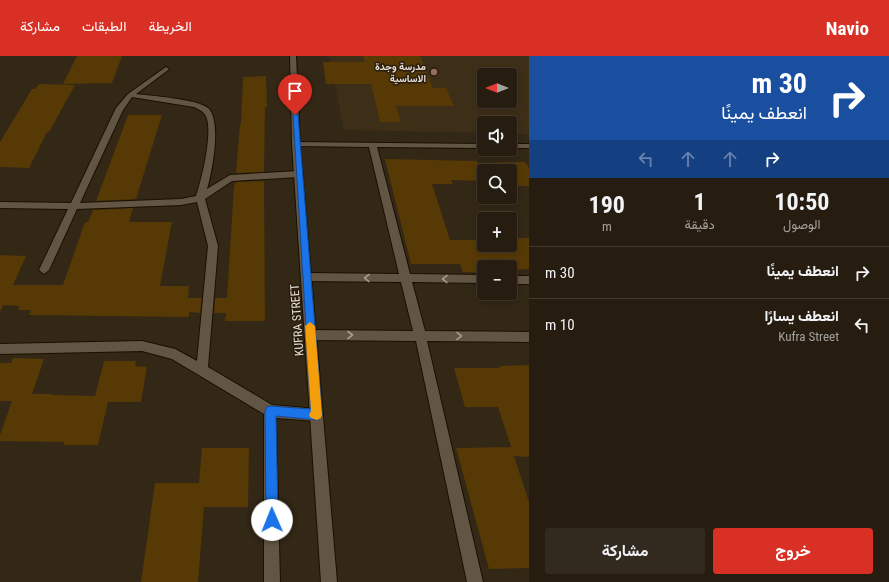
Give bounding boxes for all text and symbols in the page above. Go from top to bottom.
text: Navio [826,17,869,40]
text: مشاركة [20,18,60,34]
text: الطبقات [82,18,126,34]
text: الخريطة [148,18,192,34]
place label: مدرسة وجدة الاساسية [375,61,427,85]
marker: مدرسة وجدة الاساسية [429,67,439,77]
text: 30 m [751,67,807,100]
north arrow [477,68,517,108]
map controls [477,68,517,300]
icon: right [821,72,873,124]
pin [278,74,312,115]
icon: arrive [284,80,306,102]
text: انعطف يمينًا [721,102,807,123]
button: sound [477,116,517,156]
icon: left [635,148,657,170]
icon: ahead [677,148,699,170]
icon: ahead [719,148,741,170]
icon: right [761,148,783,170]
button: search [477,164,517,204]
text: 1 [694,188,706,216]
text: 10:50 [774,188,829,216]
text: 190 [589,191,625,219]
button: + [477,212,517,252]
text: دقيقة [685,217,715,232]
text: الوصول [783,217,821,232]
text: m [602,219,612,234]
button: − [477,260,517,300]
text: انعطف يمينًا [766,262,839,280]
icon: right [851,262,873,284]
text: 30 m [545,264,575,282]
one-way arrow [364,274,370,282]
one-way arrow [442,275,448,283]
street label: KUFRA STREET [287,283,307,357]
text: انعطف يسارًا [765,307,839,325]
icon: left [851,314,873,336]
text: 10 m [545,316,575,334]
text: Kufra Street [778,329,839,344]
one-way arrow [347,331,353,339]
one-way arrow [456,331,462,340]
position arrow [251,499,293,541]
button: مشاركة [545,528,705,574]
button: خروج [713,528,873,574]

